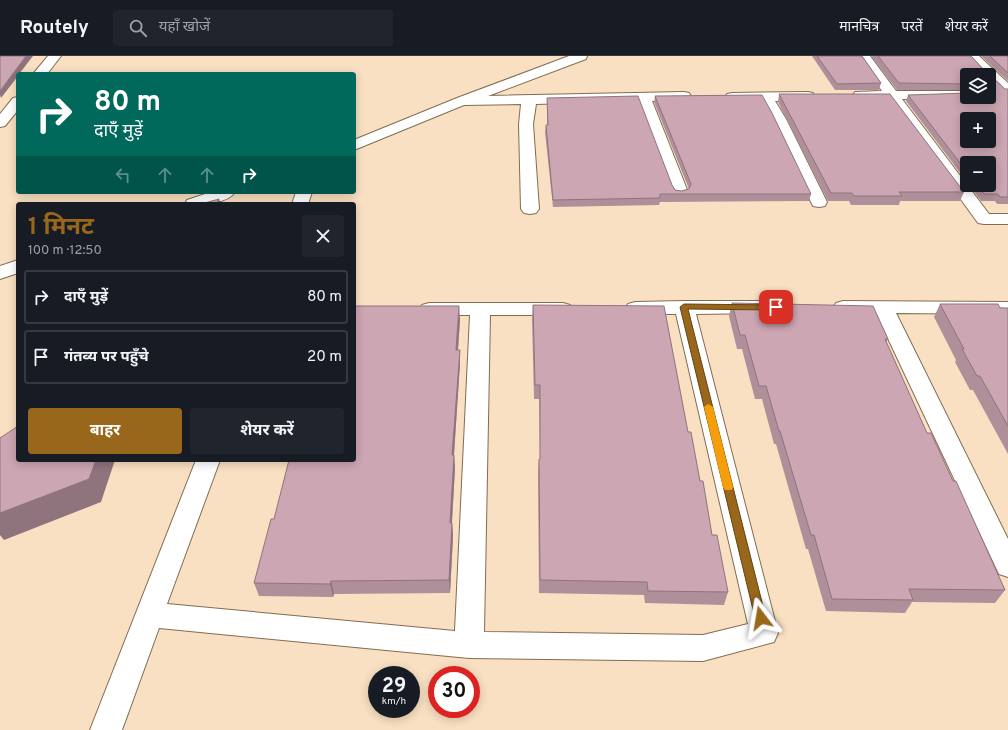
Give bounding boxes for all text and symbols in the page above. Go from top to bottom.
search box [113,10,393,46]
text: Routely [20,16,89,40]
icon: search [127,17,149,39]
text: यहाँ खोजें [159,18,210,37]
text: मानचित्र [839,19,879,36]
text: परतें [901,19,923,36]
text: शेयर करें [945,19,988,36]
map controls [960,68,996,192]
button: layers [960,68,996,104]
text: 80 m [94,85,161,121]
icon: right [28,88,80,140]
button: + [960,112,996,148]
text: दाएँ मुड़ें [94,120,143,143]
button: − [960,156,996,192]
icon: left [112,164,134,186]
icon: ahead [154,164,176,186]
icon: ahead [196,164,218,186]
icon: right [238,164,260,186]
text: 1 मिनट [28,213,94,243]
button: close [302,215,344,257]
text: 100 m · 12:50 [28,243,102,259]
icon: right [30,286,52,308]
text: दाएँ मुड़ें [64,288,108,307]
text: 80 m [307,288,342,307]
pin [759,290,793,324]
icon: arrive [765,296,787,318]
icon: arrive [30,346,52,368]
text: गंतव्य पर पहुँचे [64,348,149,367]
text: 20 m [307,348,342,367]
button: बाहर [28,408,182,454]
button: शेयर करें [190,408,344,454]
position arrow [740,597,782,639]
speed limit sign: 30 [428,666,480,718]
text: 29 [382,674,406,700]
text: km/h [382,695,406,708]

